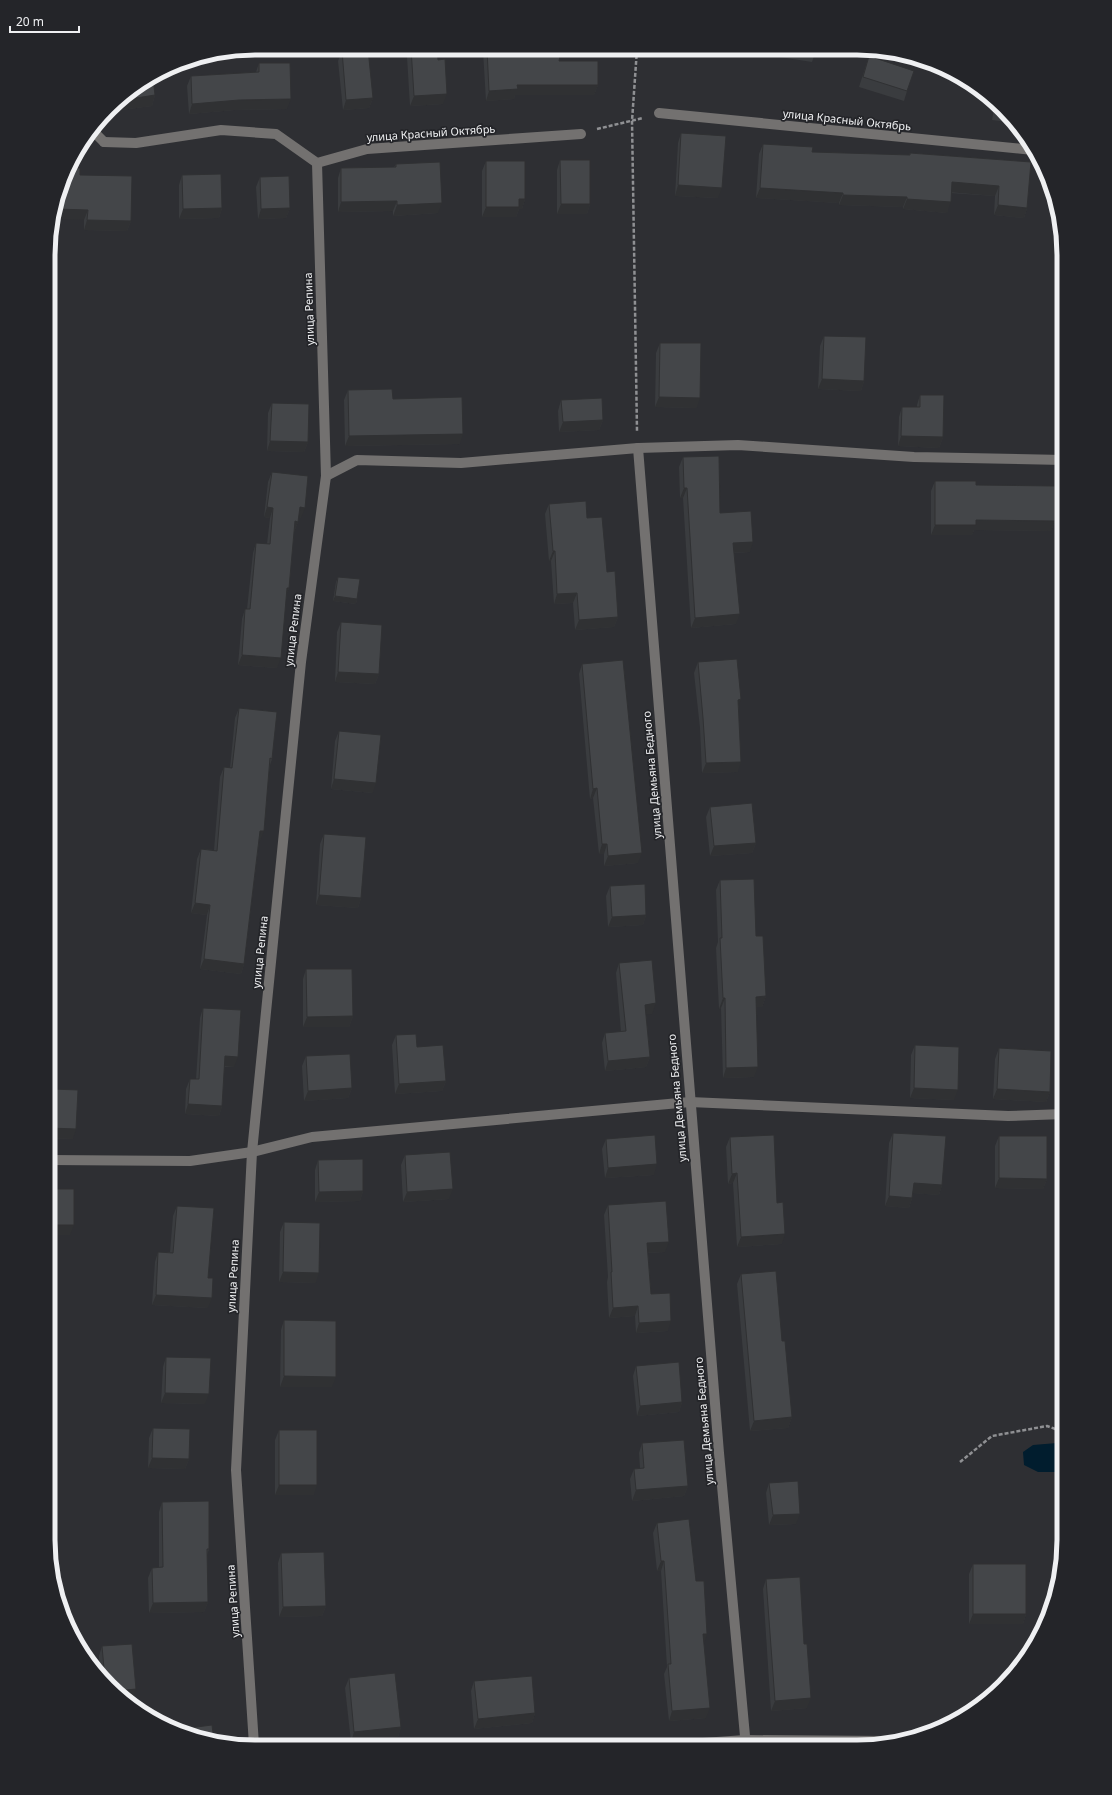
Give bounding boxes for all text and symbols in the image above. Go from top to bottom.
scale bar [10,8,79,34]
text: 20 m [16,13,44,30]
street label: улица Красный Октябрь [782,105,912,134]
street label: улица Красный Октябрь [366,121,496,144]
street label: улица Репина [300,272,317,346]
street label: улица Репина [281,593,304,667]
street label: улица Демьяна Бедного [638,710,665,840]
street label: улица Репина [248,915,271,989]
street label: улица Демьяна Бедного [663,1033,690,1163]
street label: улица Репина [223,1239,242,1313]
street label: улица Демьяна Бедного [690,1356,717,1486]
street label: улица Репина [222,1564,243,1638]

